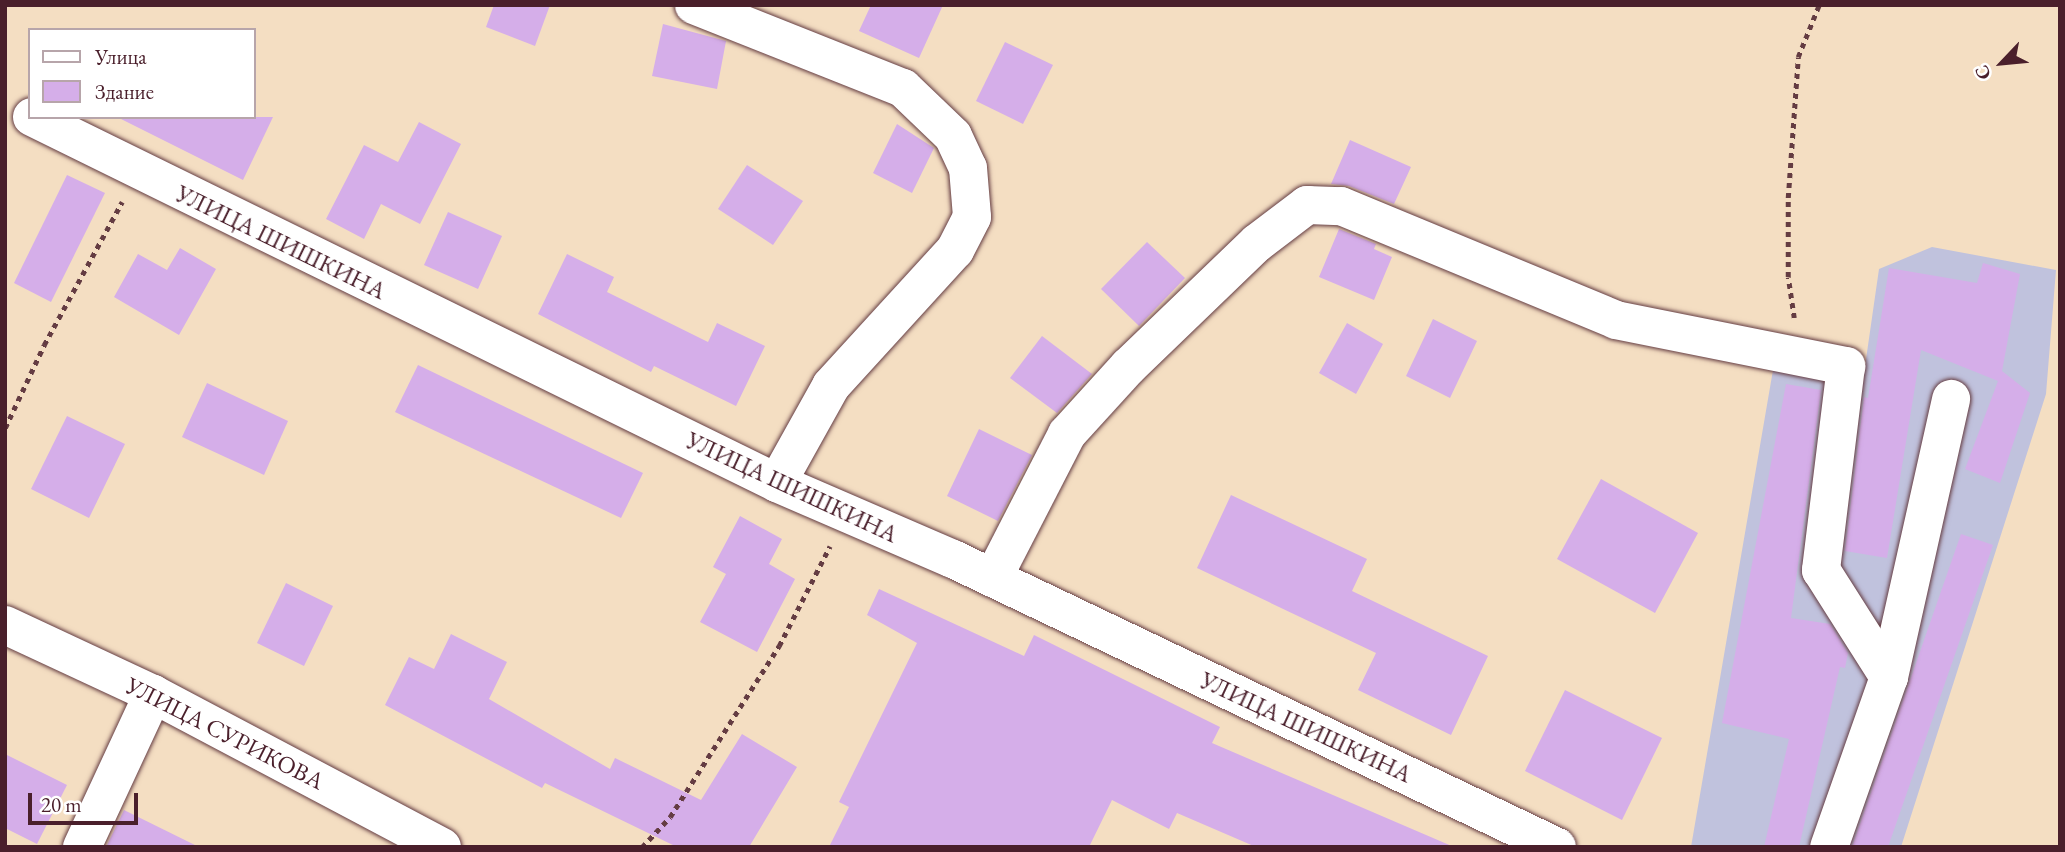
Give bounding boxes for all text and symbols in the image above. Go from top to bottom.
legend [28,28,256,119]
north arrow [1967,28,2037,98]
text: Улица [95,43,147,70]
text: С [1968,61,1997,84]
text: Здание [95,78,154,105]
street label: УЛИЦА ШИШКИНА [171,179,391,305]
street label: УЛИЦА ШИШКИНА [682,425,902,549]
street label: УЛИЦА ШИШКИНА [1196,665,1416,789]
street label: УЛИЦА СУРИКОВА [121,671,329,795]
scale bar [32,778,142,822]
text: 20 m [41,791,82,818]

